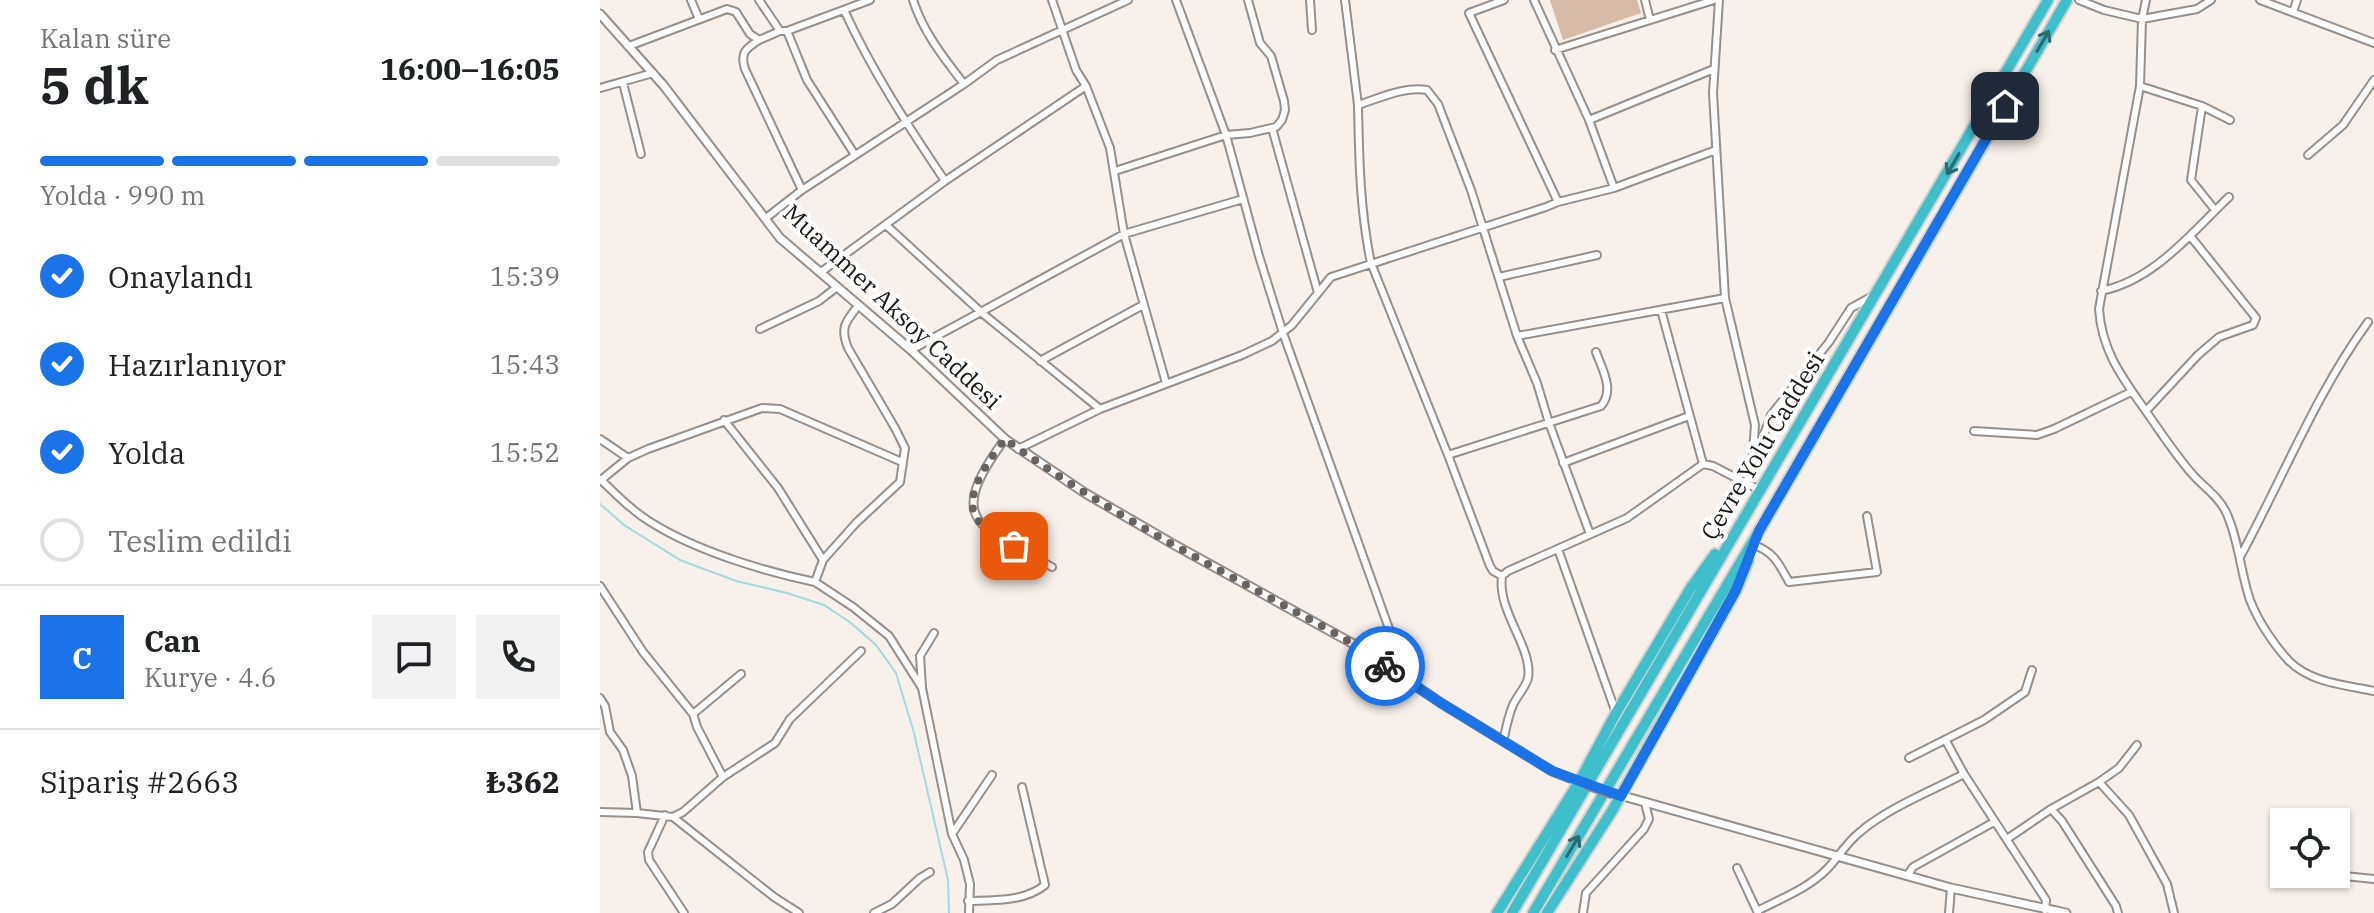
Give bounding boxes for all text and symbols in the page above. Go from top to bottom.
text: Kalan süre [40,21,171,55]
one-way arrow [2035,30,2051,53]
text: 16:00–16:05 [380,49,560,88]
text: 5 dk [40,51,148,118]
pin [1971,72,2039,140]
icon: home [1983,84,2027,128]
one-way arrow [1944,152,1960,175]
text: Yolda · 990 m [40,178,205,212]
street label: Muammer Aksoy Caddesi [777,197,1009,416]
icon: check [40,254,84,298]
text: Onaylandı [108,257,253,296]
text: 15:39 [490,259,560,293]
icon: check [40,342,84,386]
text: Hazırlanıyor [108,345,286,384]
street label: Çevre Yolu Caddesi [1693,345,1831,546]
text: 15:43 [490,347,560,381]
icon: check [40,430,84,474]
text: Yolda [108,433,185,472]
text: 15:52 [490,435,560,469]
pin [980,512,1048,580]
text: Teslim edildi [108,521,292,560]
icon: bag [992,524,1036,568]
button: chat [372,615,456,699]
button: phone [476,615,560,699]
text: Can [144,621,201,660]
courier [1345,626,1425,706]
text: C [72,638,92,677]
icon: bike [1363,644,1407,688]
text: Kurye · 4.6 [144,660,276,694]
text: Sipariş #2663 [40,762,239,801]
text: ₺362 [486,762,560,801]
map controls [2270,808,2350,888]
button: locate [2270,808,2350,888]
one-way arrow [1565,835,1581,858]

